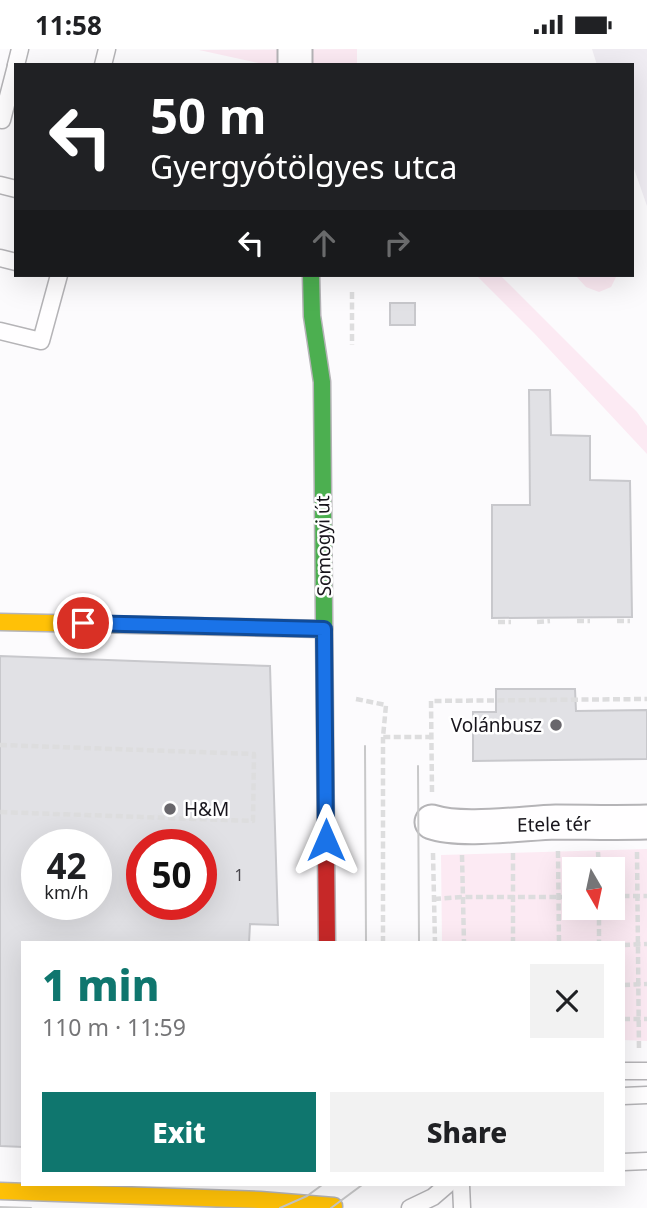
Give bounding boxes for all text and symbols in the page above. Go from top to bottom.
text: 11:58 [35,7,102,43]
text: 50 m [150,82,267,148]
icon: left [35,91,126,182]
text: Gyergyótölgyes utca [150,145,457,188]
icon: left [232,224,270,262]
icon: ahead [305,224,343,262]
icon: right [378,224,416,262]
street label: Somogyi út [309,495,337,597]
pin [53,593,113,653]
icon: arrive [64,604,102,642]
place label: Volánbusz [451,712,542,738]
marker: Volánbusz [548,717,564,733]
place label: H&M [184,796,229,822]
marker: H&M [162,801,178,817]
position arrow [289,803,363,877]
street label: Etele tér [517,810,591,838]
speed limit sign: 50 [126,829,217,920]
text: 42 [46,842,87,889]
north arrow [562,857,625,921]
map controls [562,857,625,920]
house number: 1 [234,864,244,886]
text: km/h [44,880,89,904]
text: 1 min [42,956,159,1013]
button: close [530,964,604,1038]
text: 110 m · 11:59 [42,1011,186,1043]
button: Exit [42,1092,316,1172]
button: Share [330,1092,604,1172]

